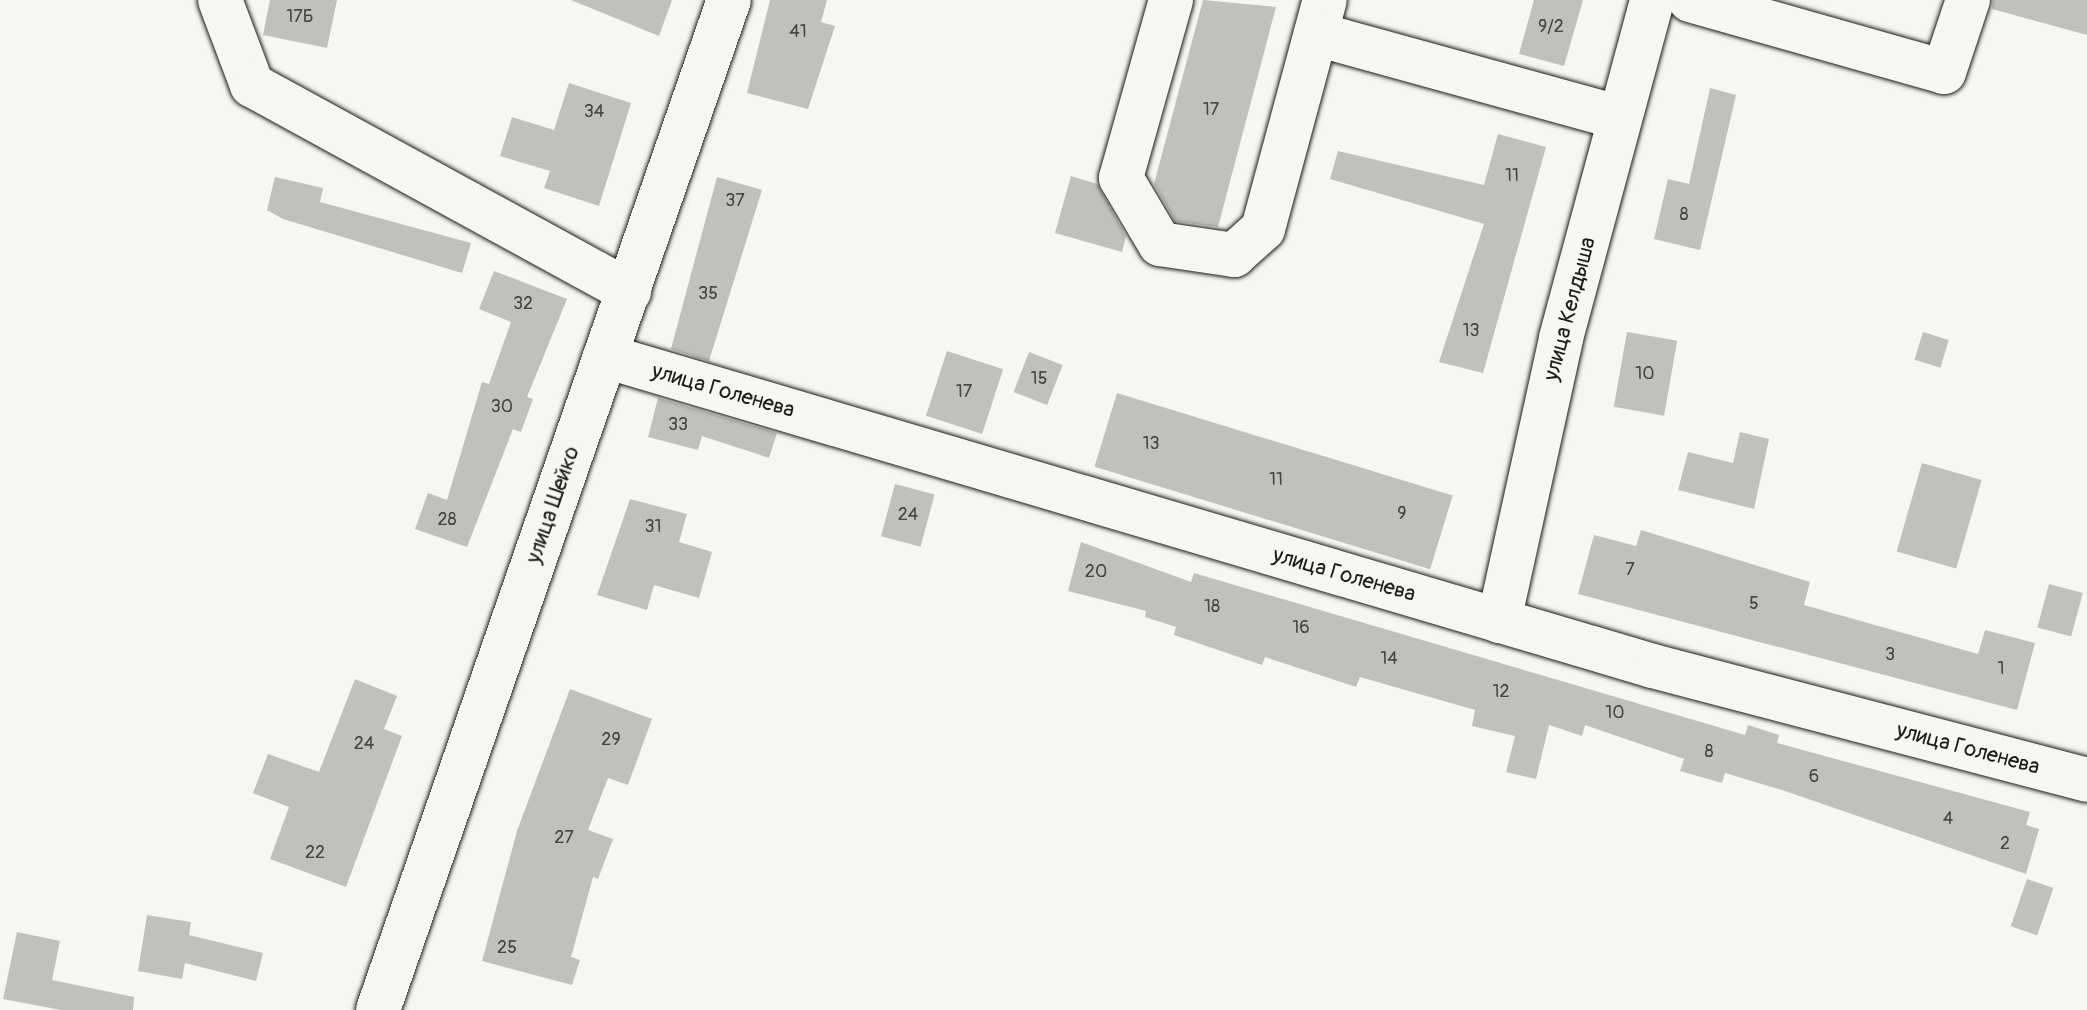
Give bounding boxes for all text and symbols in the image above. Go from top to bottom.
house number: 17Б [286,6,314,28]
house number: 9/2 [1538,16,1564,38]
house number: 41 [789,21,807,43]
house number: 17 [1203,99,1219,121]
house number: 34 [584,101,604,123]
house number: 11 [1505,165,1519,187]
house number: 37 [725,190,745,212]
house number: 8 [1679,204,1689,226]
street label: улица Келдыша [1538,234,1602,384]
house number: 35 [698,283,718,305]
house number: 32 [513,293,533,315]
house number: 13 [1462,320,1480,342]
street label: улица Голенева [649,358,797,424]
house number: 10 [1635,363,1655,385]
house number: 15 [1031,368,1047,390]
house number: 17 [956,381,972,403]
house number: 30 [491,396,513,418]
house number: 33 [668,414,688,436]
house number: 13 [1142,433,1160,455]
street label: улица Шейко [521,443,585,567]
house number: 11 [1269,469,1283,491]
house number: 9 [1397,503,1407,525]
house number: 24 [898,504,918,526]
house number: 28 [437,509,457,531]
house number: 31 [644,516,662,538]
street label: улица Голенева [1270,542,1418,608]
house number: 7 [1625,559,1635,581]
house number: 20 [1085,561,1107,583]
house number: 5 [1749,593,1759,615]
house number: 18 [1204,596,1220,618]
house number: 16 [1292,617,1310,639]
house number: 3 [1885,644,1895,666]
house number: 14 [1380,648,1398,670]
house number: 1 [1997,658,2005,680]
house number: 12 [1492,681,1510,703]
house number: 10 [1605,702,1625,724]
street label: улица Голенева [1893,717,2043,781]
house number: 29 [601,729,621,751]
house number: 24 [354,733,374,755]
house number: 8 [1704,741,1714,763]
house number: 6 [1809,766,1819,788]
house number: 4 [1943,808,1953,830]
house number: 27 [554,827,574,849]
house number: 2 [2000,833,2010,855]
house number: 22 [305,842,325,864]
house number: 25 [497,937,517,959]

